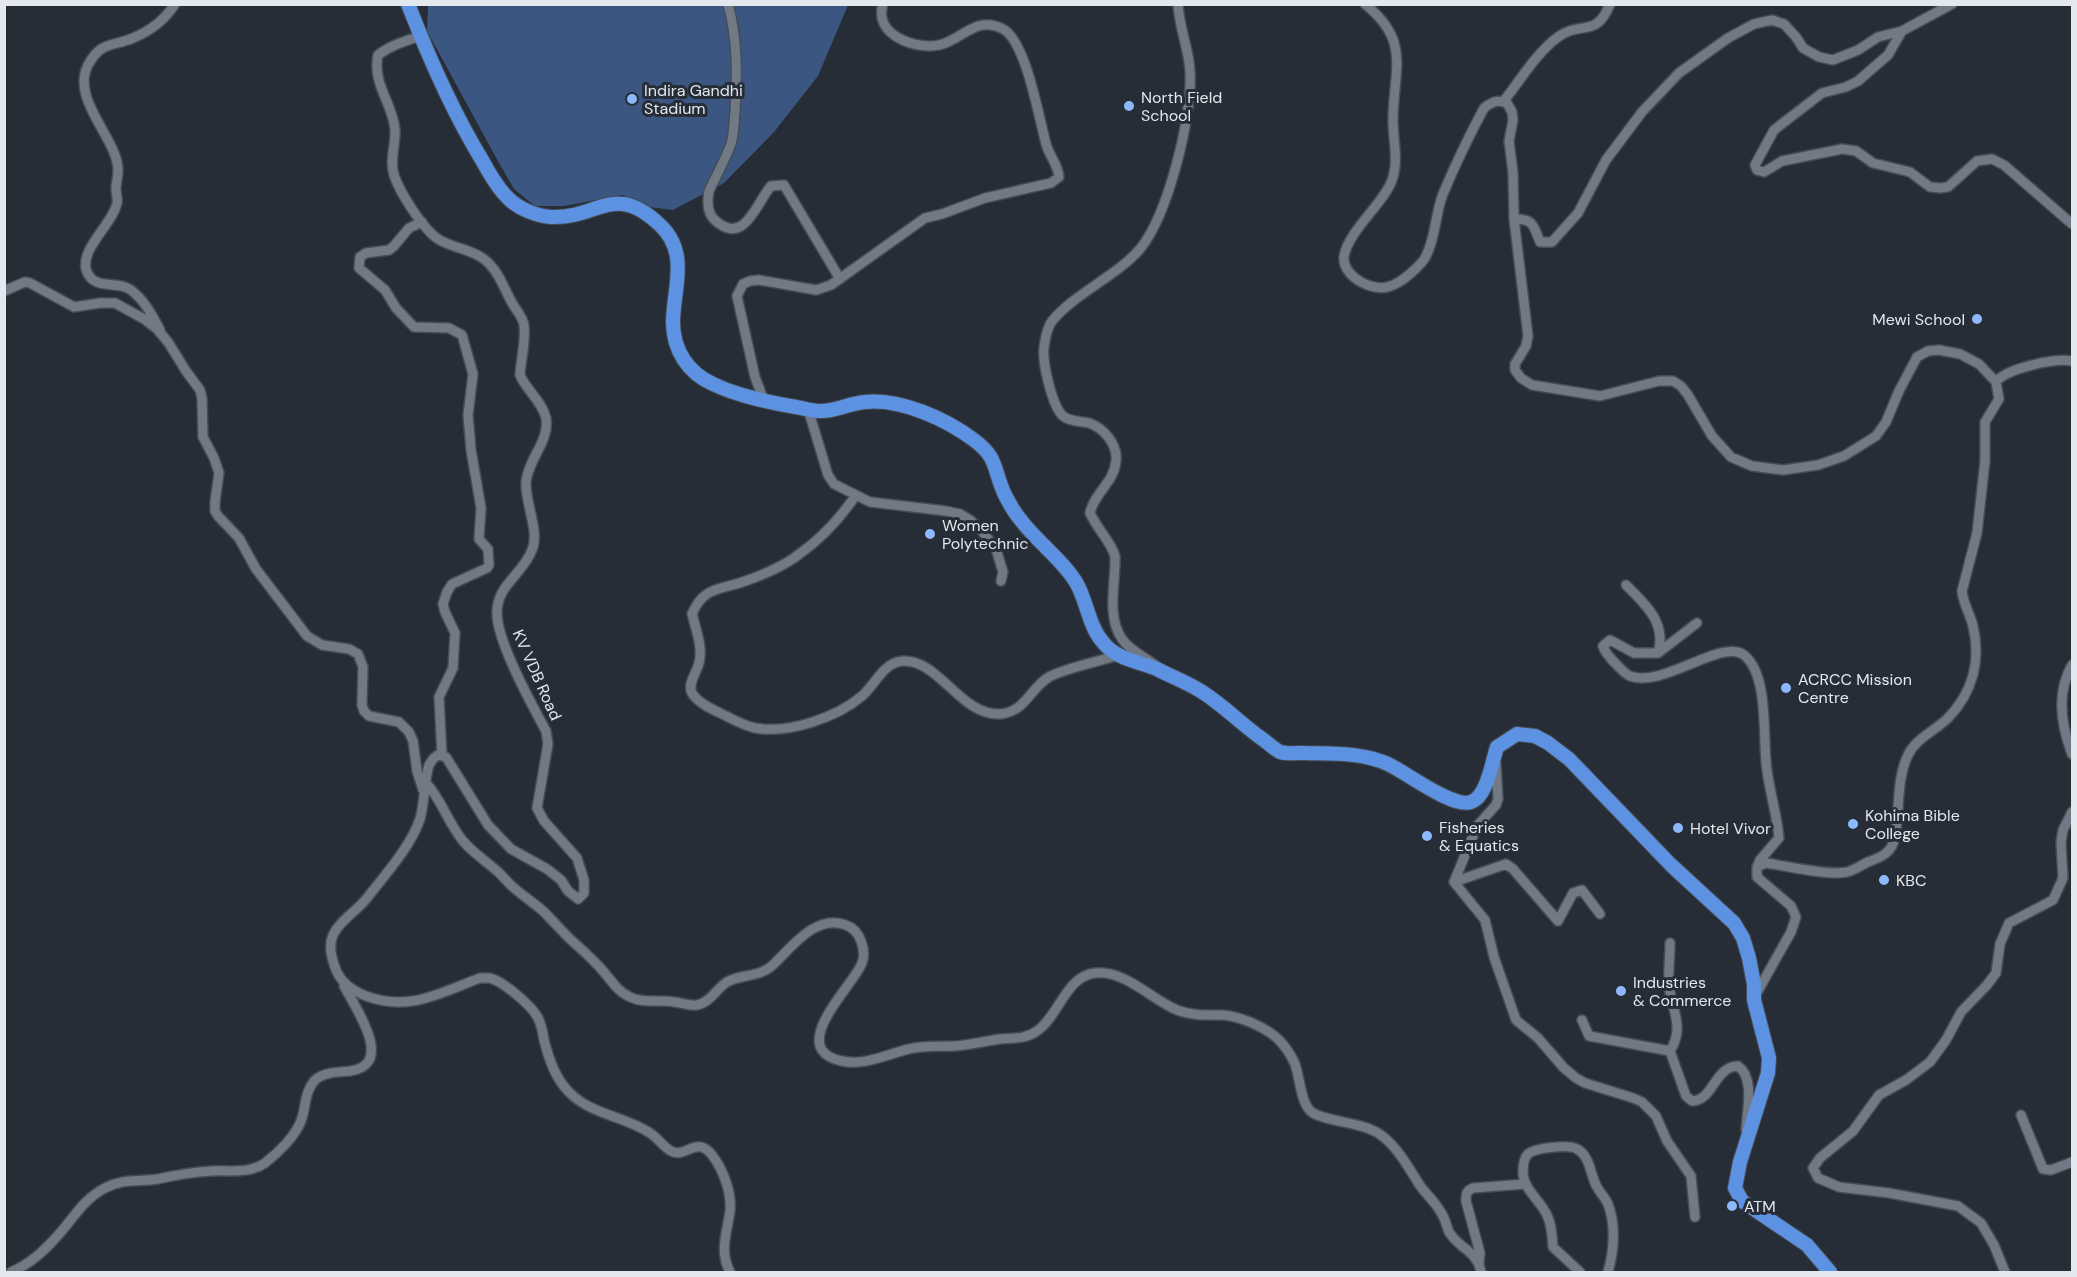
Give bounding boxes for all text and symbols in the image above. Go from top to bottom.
place label: Indira Gandhi Stadium [644,80,743,119]
place label: North Field School [1141,87,1222,126]
marker: Indira Gandhi Stadium [625,92,639,106]
marker: North Field School [1122,99,1136,113]
place label: Mewi School [1872,309,1965,330]
marker: Mewi School [1970,312,1984,326]
place label: Women Polytechnic [942,515,1028,554]
marker: Women Polytechnic [923,527,937,541]
street label: KV VDB Road [508,626,566,724]
place label: ACRCC Mission Centre [1798,669,1912,708]
marker: ACRCC Mission Centre [1779,681,1793,695]
place label: Kohima Bible College [1865,805,1960,844]
place label: Fisheries & Equatics [1439,817,1519,856]
marker: Kohima Bible College [1846,817,1860,831]
place label: Hotel Vivor [1690,818,1771,839]
marker: Hotel Vivor [1671,821,1685,835]
marker: Fisheries & Equatics [1420,829,1434,843]
place label: KBC [1896,870,1926,891]
marker: KBC [1877,873,1891,887]
place label: Industries & Commerce [1633,972,1731,1011]
marker: Industries & Commerce [1614,984,1628,998]
place label: ATM [1744,1196,1776,1217]
marker: ATM [1725,1199,1739,1213]

